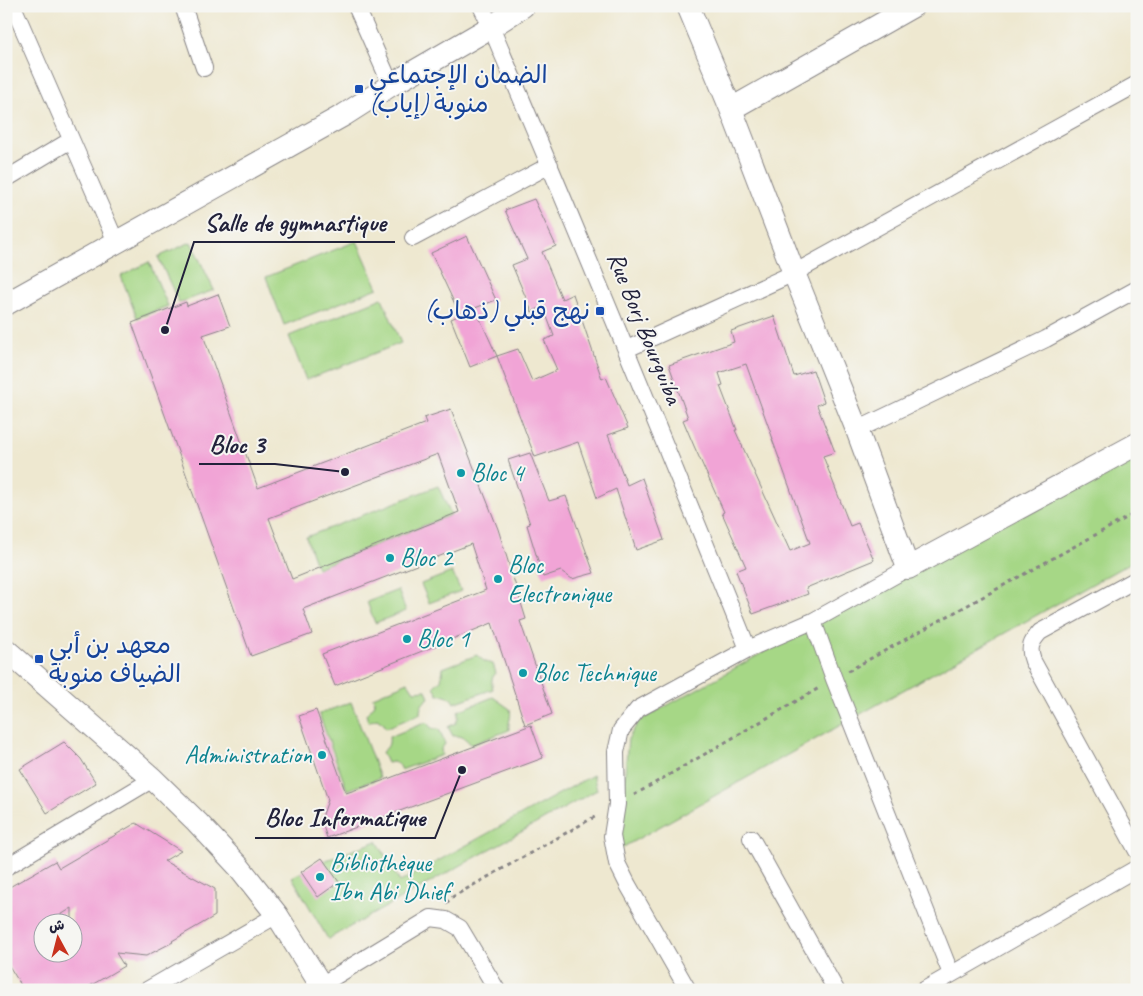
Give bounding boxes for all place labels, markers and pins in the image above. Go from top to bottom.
place label: الضمان الإجتماعي منوبة (إياب) [369,59,548,120]
marker: الضمان الإجتماعي منوبة (إياب) [353,83,365,95]
callout: Salle de gymnastique [194,201,395,242]
place label: نهج قبلي (ذهاب) [424,295,590,332]
marker: نهج قبلي (ذهاب) [594,305,606,317]
callout: Bloc 3 [199,423,275,464]
place label: Bloc 4 [471,457,526,489]
marker: Bloc 4 [455,467,467,479]
place label: Bloc 2 [400,542,454,574]
place label: Bloc Electronique [508,549,613,610]
marker: Bloc 2 [384,552,396,564]
marker: Bloc Electronique [492,573,504,585]
place label: Bloc 1 [417,623,471,655]
place label: معهد بن أبي الضياف منوبة [49,629,181,690]
marker: Bloc 1 [401,633,413,645]
marker: معهد بن أبي الضياف منوبة [33,653,45,665]
place label: Bloc Technique [533,657,658,689]
marker: Bloc Technique [517,667,529,679]
place label: Administration [185,739,313,771]
marker: Administration [316,749,328,761]
callout: Bloc Informatique [255,797,435,838]
place label: Bibliothèque Ibn Abi Dhief [330,847,454,908]
marker: Bibliothèque Ibn Abi Dhief [314,871,326,883]

